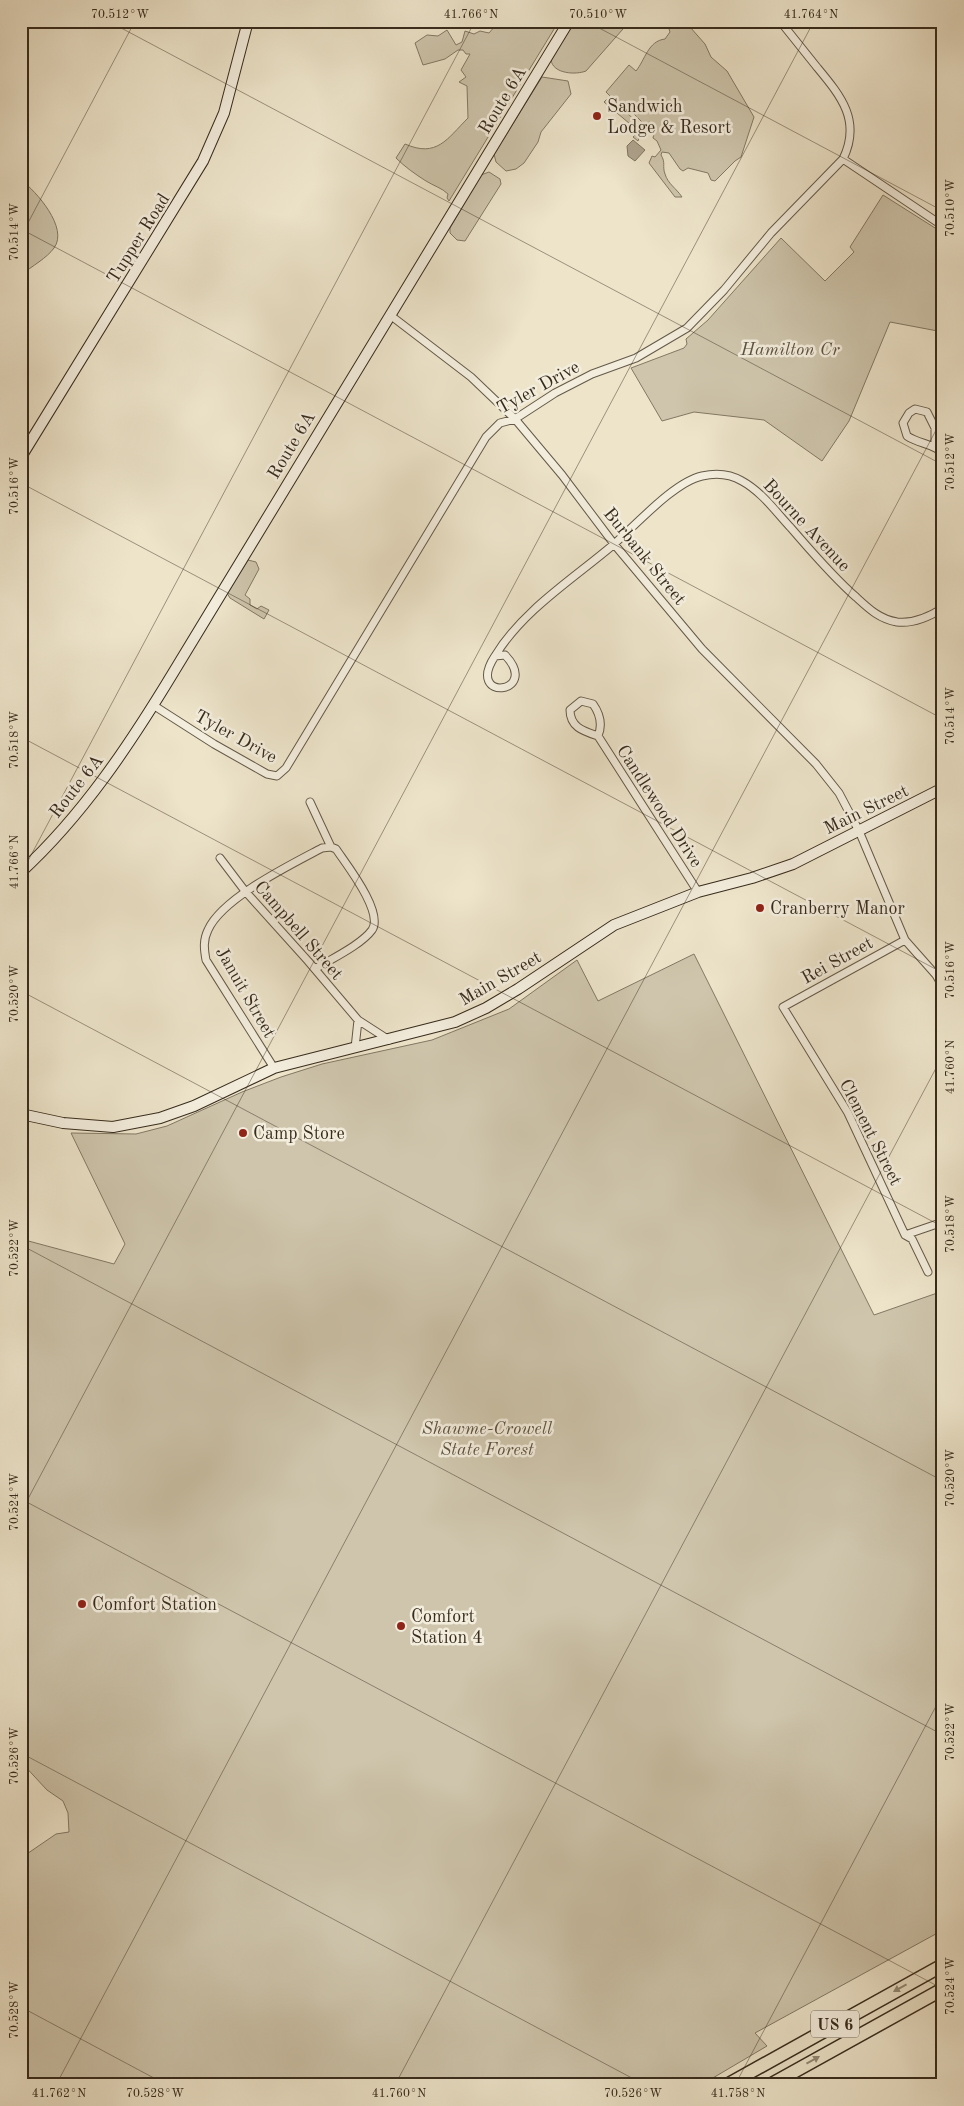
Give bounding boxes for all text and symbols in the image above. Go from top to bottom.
text: 70.512°W [91,8,149,21]
text: 70.510°W [569,8,627,21]
text: 41.766°N [444,9,498,21]
text: 41.764°N [784,9,838,21]
street label: Route 6A [476,63,530,137]
place label: Sandwich Lodge & Resort [607,98,731,137]
marker: Sandwich Lodge & Resort [591,110,603,122]
text: 70.510°W [944,179,957,237]
street label: Tupper Road [104,191,173,287]
text: 70.514°W [8,203,21,261]
park label: Hamilton Cr [740,341,841,359]
street label: Tyler Drive [494,358,583,418]
street label: Route 6A [265,408,319,482]
text: 70.512°W [944,433,957,491]
text: 70.516°W [8,457,21,515]
street label: Bourne Avenue [759,476,853,575]
street label: Burbank Street [600,505,689,609]
text: 70.514°W [944,687,957,745]
street label: Tyler Drive [191,707,280,767]
text: 70.518°W [8,711,21,769]
street label: Candlewood Drive [613,742,705,871]
street label: Route 6A [47,751,107,822]
street label: Main Street [821,782,911,838]
text: 41.766°N [9,835,21,889]
street label: Campbell Street [251,878,346,984]
place label: Cranberry Manor [770,900,906,918]
marker: Cranberry Manor [754,902,766,914]
street label: Rei Street [799,934,876,988]
text: 70.516°W [944,941,957,999]
street label: Januit Street [212,944,278,1041]
street label: Main Street [456,948,545,1009]
text: 70.520°W [8,965,21,1023]
text: 41.760°N [945,1040,957,1094]
street label: Clement Street [836,1076,905,1188]
place label: Camp Store [253,1125,345,1143]
marker: Camp Store [237,1127,249,1139]
text: 70.518°W [944,1195,957,1253]
text: 70.522°W [8,1219,21,1277]
park label: Shawme-Crowell State Forest [422,1420,553,1459]
text: 70.520°W [944,1449,957,1507]
text: 70.524°W [8,1473,21,1531]
place label: Comfort Station [92,1596,217,1614]
marker: Comfort Station [76,1598,88,1610]
place label: Comfort Station 4 [411,1608,483,1647]
marker: Comfort Station 4 [395,1620,407,1632]
text: 70.522°W [944,1703,957,1761]
text: 70.526°W [8,1727,21,1785]
text: 70.524°W [944,1957,957,2015]
text: 70.528°W [8,1981,21,2039]
one-way arrow [893,1983,906,1992]
road number: US 6 [811,2010,859,2038]
one-way arrow [805,2056,820,2064]
text: 70.528°W [126,2087,184,2100]
text: 70.526°W [604,2087,662,2100]
text: 41.758°N [711,2087,765,2100]
text: 41.762°N [32,2088,86,2100]
text: 41.760°N [372,2088,426,2100]

